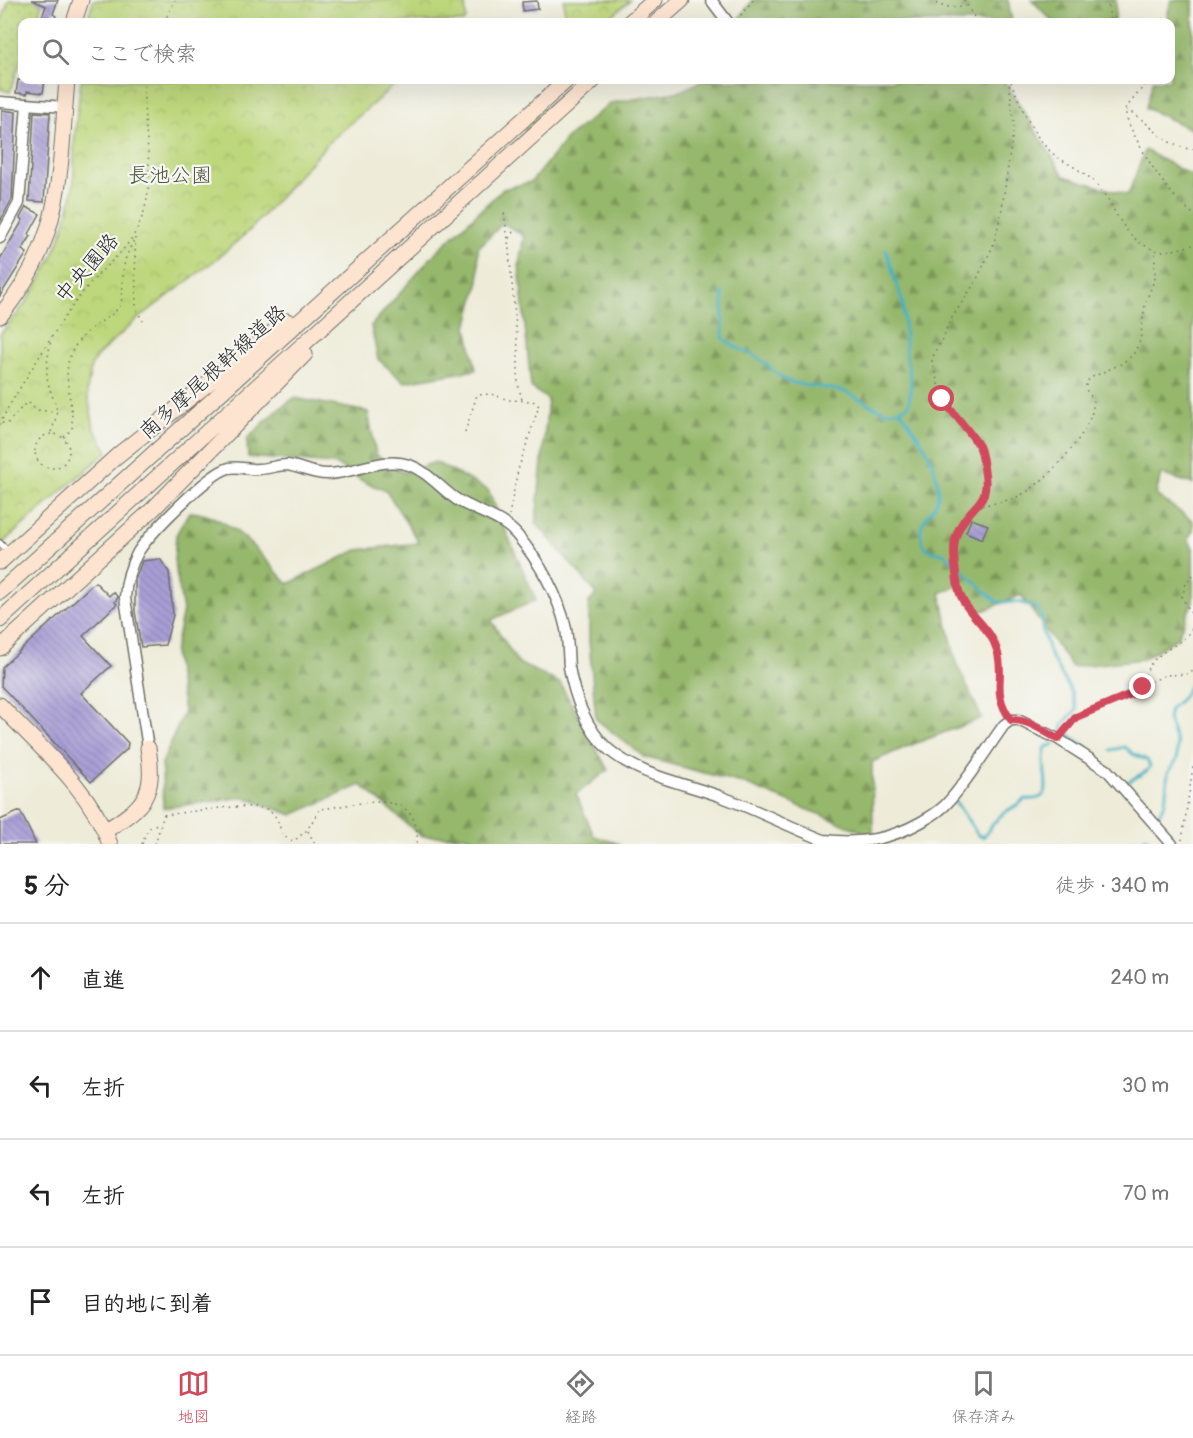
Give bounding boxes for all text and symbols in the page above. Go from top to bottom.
search box [18,18,1175,84]
icon: search [39,35,72,68]
text: ここで検索 [87,40,197,68]
park label: 長池公園 [128,162,212,189]
street label: 中央園路 [49,227,125,309]
street label: 南多摩尾根幹線道路 [134,299,292,445]
route start [928,385,954,411]
route end [1129,673,1155,699]
text: 5 分 [24,870,70,902]
text: 徒歩 · 340 m [1055,873,1169,898]
icon: ahead [24,961,57,994]
text: 240 m [1110,965,1169,990]
text: 直進 [81,966,125,994]
icon: left [24,1069,57,1102]
text: 30 m [1122,1073,1169,1098]
text: 左折 [81,1074,125,1102]
icon: left [24,1177,57,1210]
text: 70 m [1123,1181,1169,1206]
text: 左折 [81,1182,125,1210]
icon: arrive [24,1285,57,1318]
text: 目的地に到着 [81,1290,213,1318]
tab: 地図 [177,1367,210,1427]
tab: 経路 [564,1367,597,1427]
tab: 保存済み [952,1367,1016,1427]

